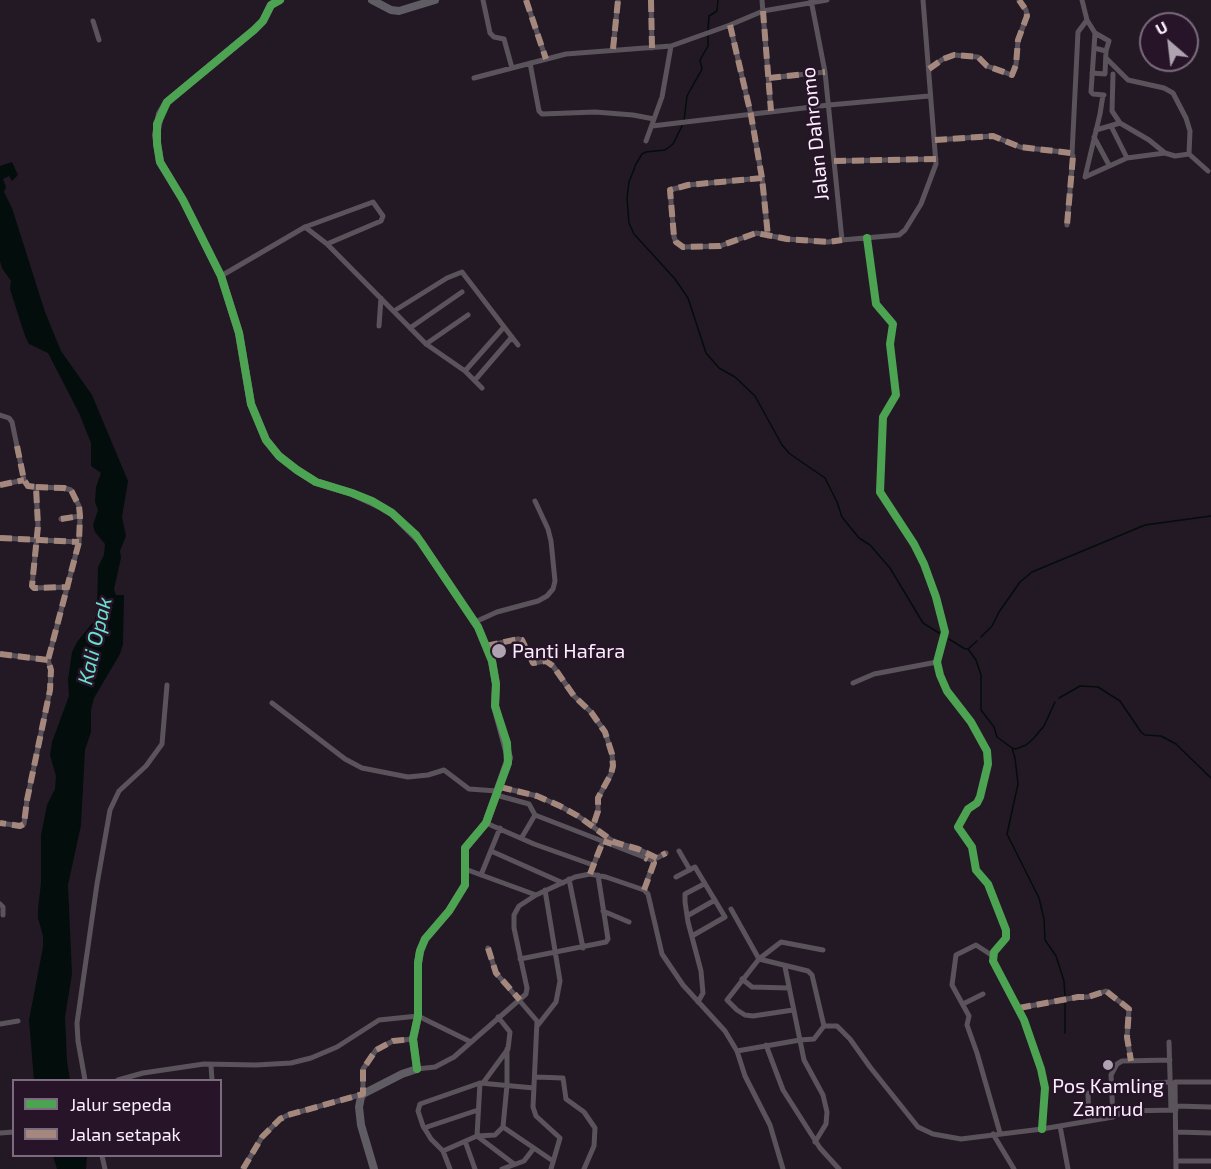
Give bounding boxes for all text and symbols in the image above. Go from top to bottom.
north arrow [1139,12,1199,72]
text: U [1152,16,1171,38]
street label: Jalan Dahromo [796,66,834,202]
water label: Kali Opak [73,595,117,687]
place label: Panti Hafara [512,639,625,663]
marker: Panti Hafara [490,642,508,660]
marker: Pos Kamling Zamrud [1101,1058,1115,1072]
place label: Pos Kamling Zamrud [1052,1074,1164,1121]
legend [12,1079,222,1157]
text: Jalur sepeda [70,1093,172,1115]
text: Jalan setapak [70,1123,181,1145]

